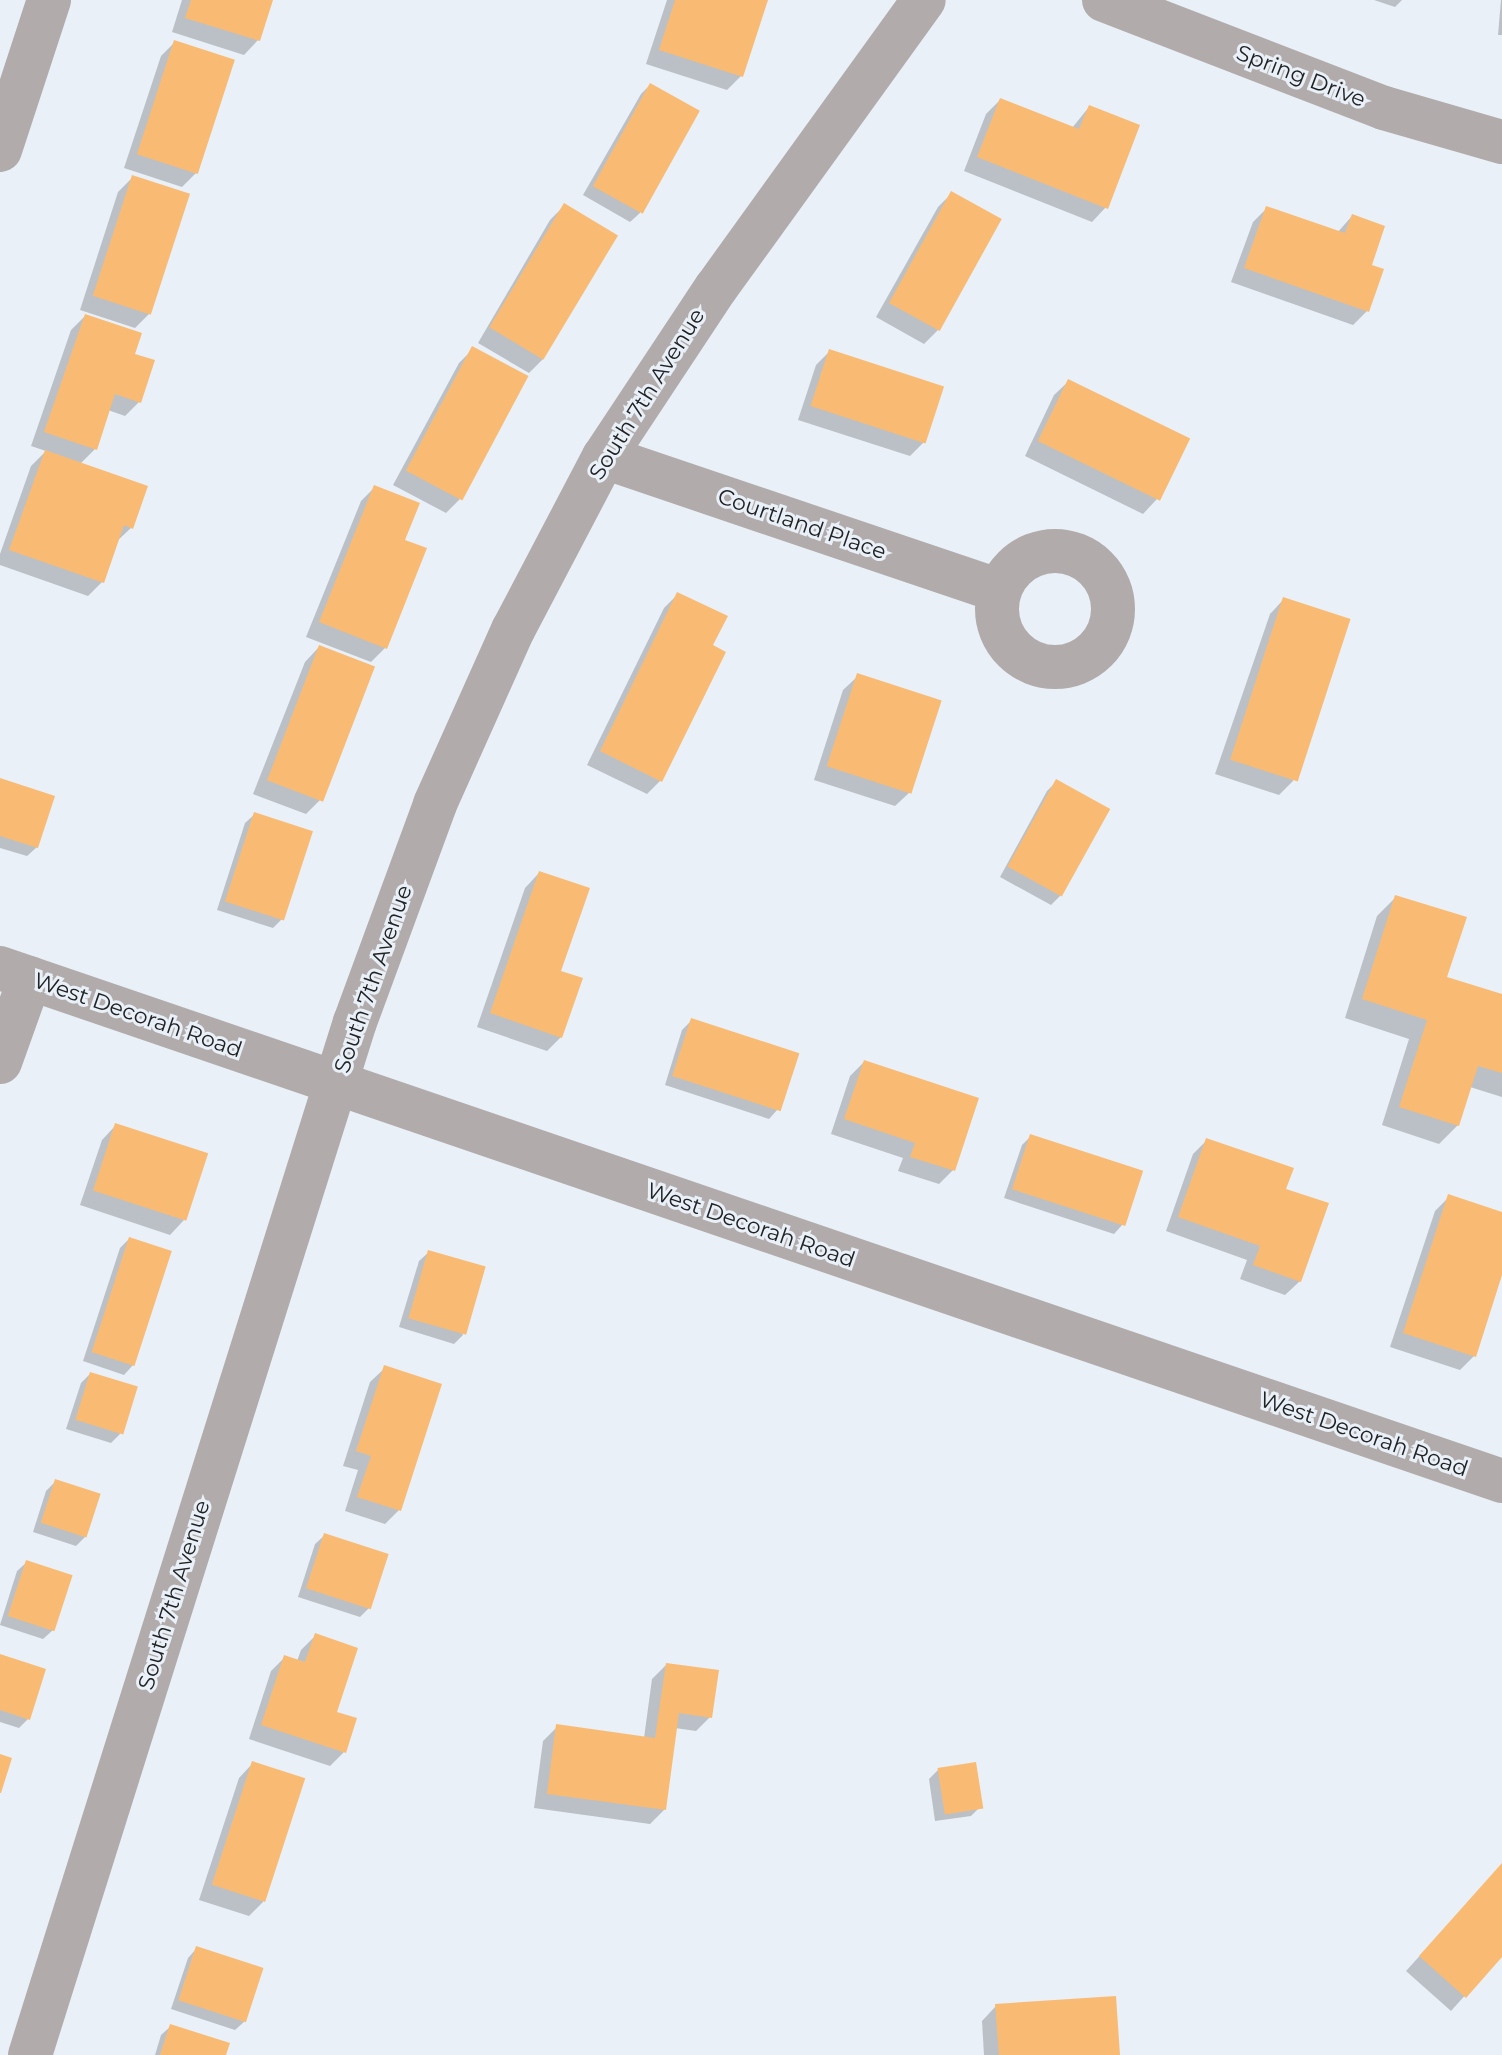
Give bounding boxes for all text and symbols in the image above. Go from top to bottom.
street label: Spring Drive [1233,39,1369,113]
street label: South 7th Avenue [584,304,710,484]
street label: Courtland Place [714,483,890,565]
street label: South 7th Avenue [328,882,418,1076]
street label: West Decorah Road [30,967,246,1063]
street label: West Decorah Road [643,1177,859,1273]
street label: West Decorah Road [1256,1386,1472,1482]
street label: South 7th Avenue [133,1497,215,1693]

